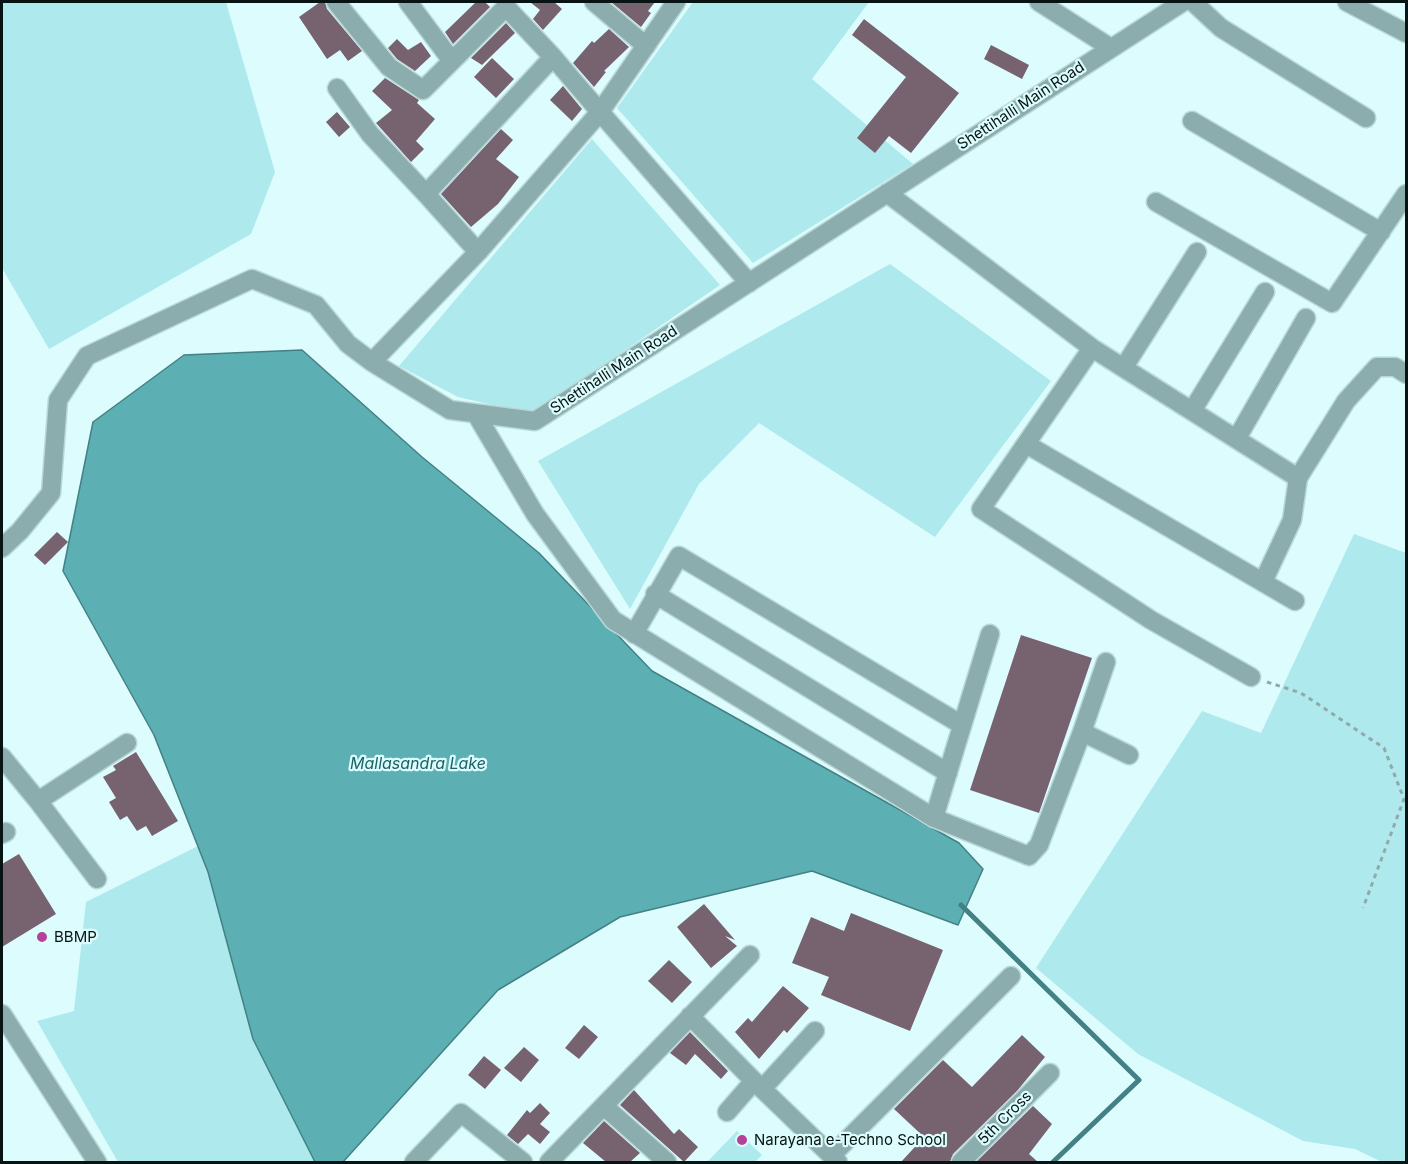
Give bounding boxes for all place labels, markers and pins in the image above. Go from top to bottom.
place label: BBMP [54,928,97,946]
marker: BBMP [35,930,49,944]
place label: Narayana e-Techno School [754,1131,946,1149]
marker: Narayana e-Techno School [735,1133,749,1147]

